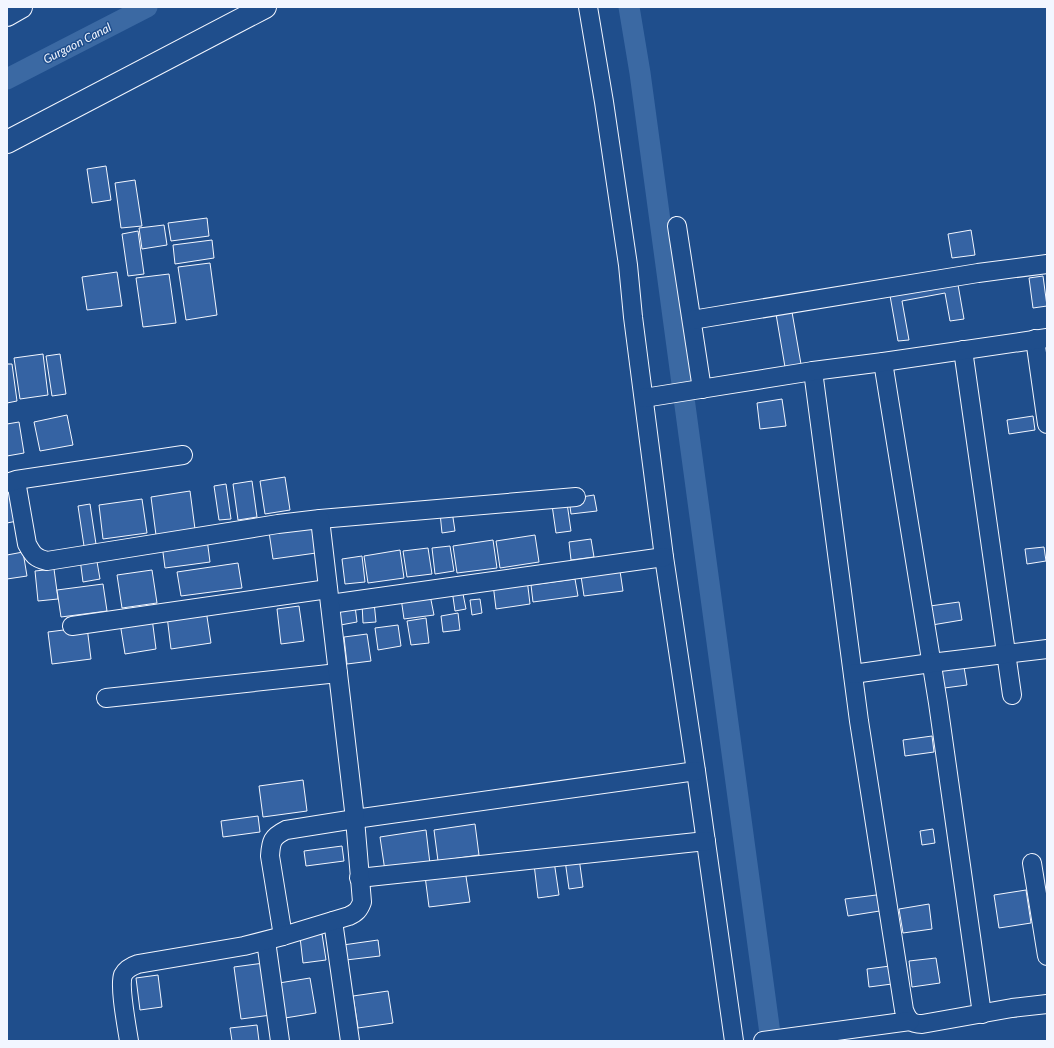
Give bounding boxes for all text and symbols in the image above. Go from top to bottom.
water label: Gurgaon Canal [40,19,114,67]

